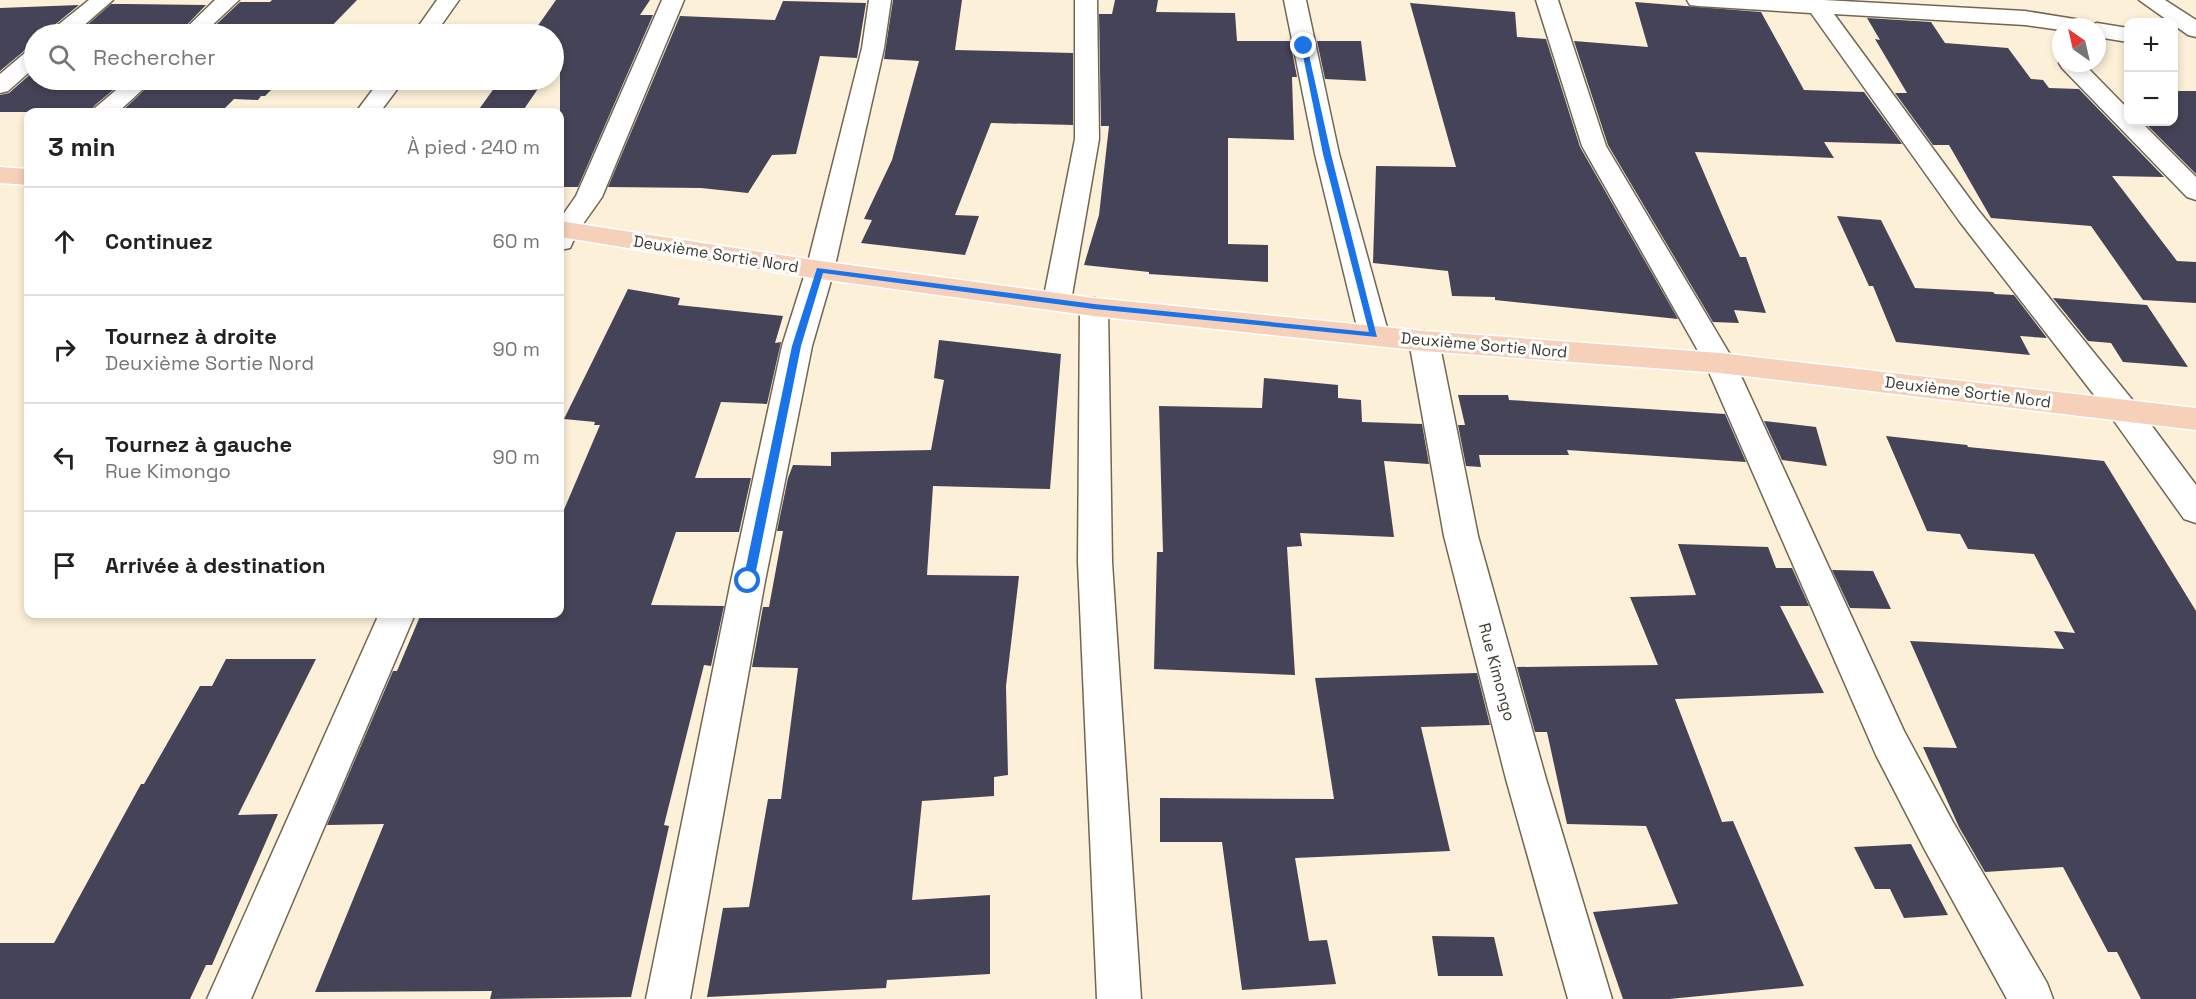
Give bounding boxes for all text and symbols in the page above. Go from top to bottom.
north arrow [2052,18,2106,72]
map controls [2124,18,2178,126]
button: + [2124,18,2178,72]
search box [24,24,564,90]
route end [1290,32,1316,58]
icon: search [45,41,78,74]
text: Rechercher [93,43,215,71]
button: − [2124,72,2178,126]
text: 3 min [48,130,116,164]
text: À pied · 240 m [407,134,540,160]
icon: ahead [48,225,81,258]
text: Continuez [105,227,213,255]
text: 60 m [493,228,540,254]
street label: Deuxième Sortie Nord [632,231,800,277]
text: Tournez à droite [105,322,277,350]
street label: Deuxième Sortie Nord [1400,327,1568,363]
icon: right [48,333,81,366]
text: 90 m [493,336,540,362]
text: Deuxième Sortie Nord [105,350,314,376]
street label: Deuxième Sortie Nord [1884,371,2052,413]
text: Tournez à gauche [105,430,292,458]
icon: left [48,441,81,474]
text: 90 m [493,444,540,470]
text: Rue Kimongo [105,458,231,484]
icon: arrive [48,549,81,582]
text: Arrivée à destination [105,551,326,579]
route start [734,567,760,593]
street label: Rue Kimongo [1474,621,1520,723]

